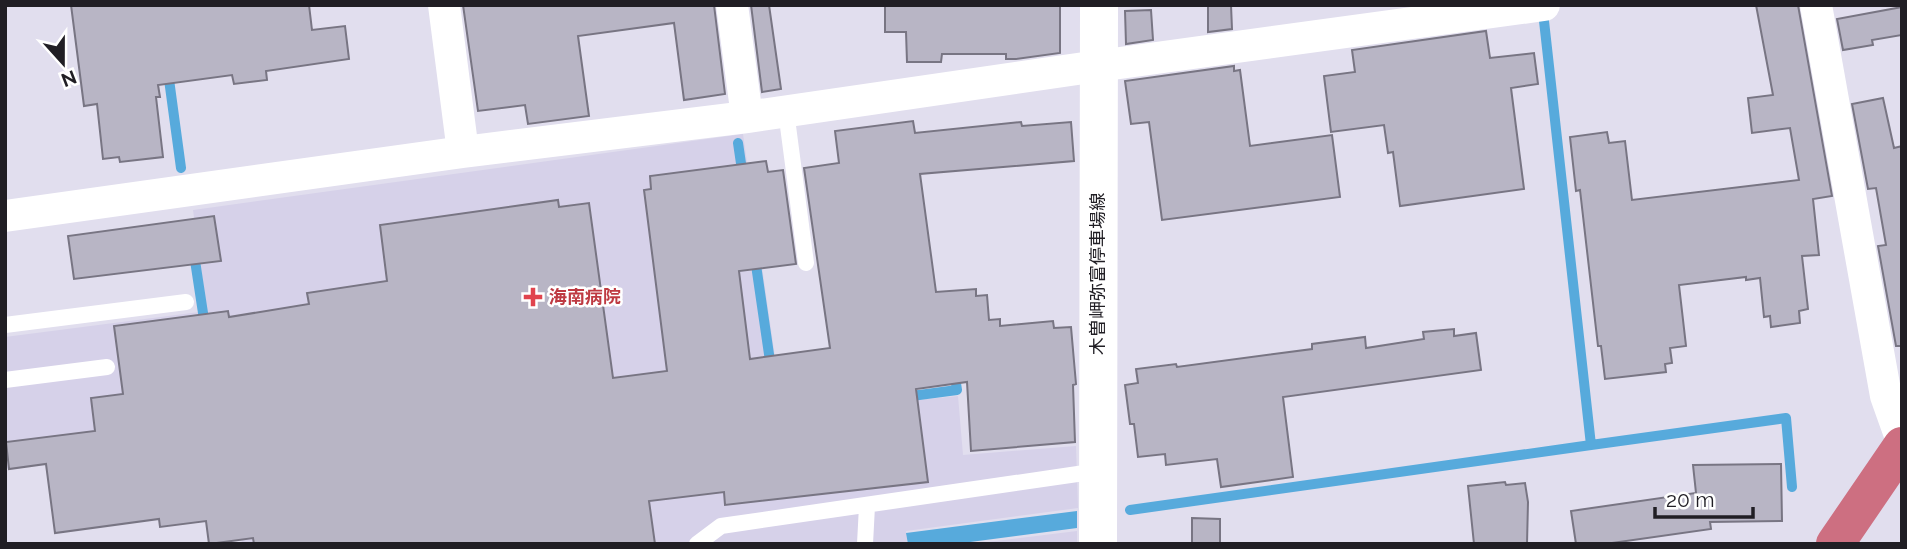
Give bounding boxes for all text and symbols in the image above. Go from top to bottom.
north arrow [28,28,98,98]
text: N [58,66,80,92]
street label: 木曽岬弥富停車場線 [1087,193,1108,355]
place label: 海南病院 [549,286,621,307]
marker: 海南病院 [523,287,543,307]
scale bar [1655,476,1753,520]
text: 20 m [1666,487,1714,512]

